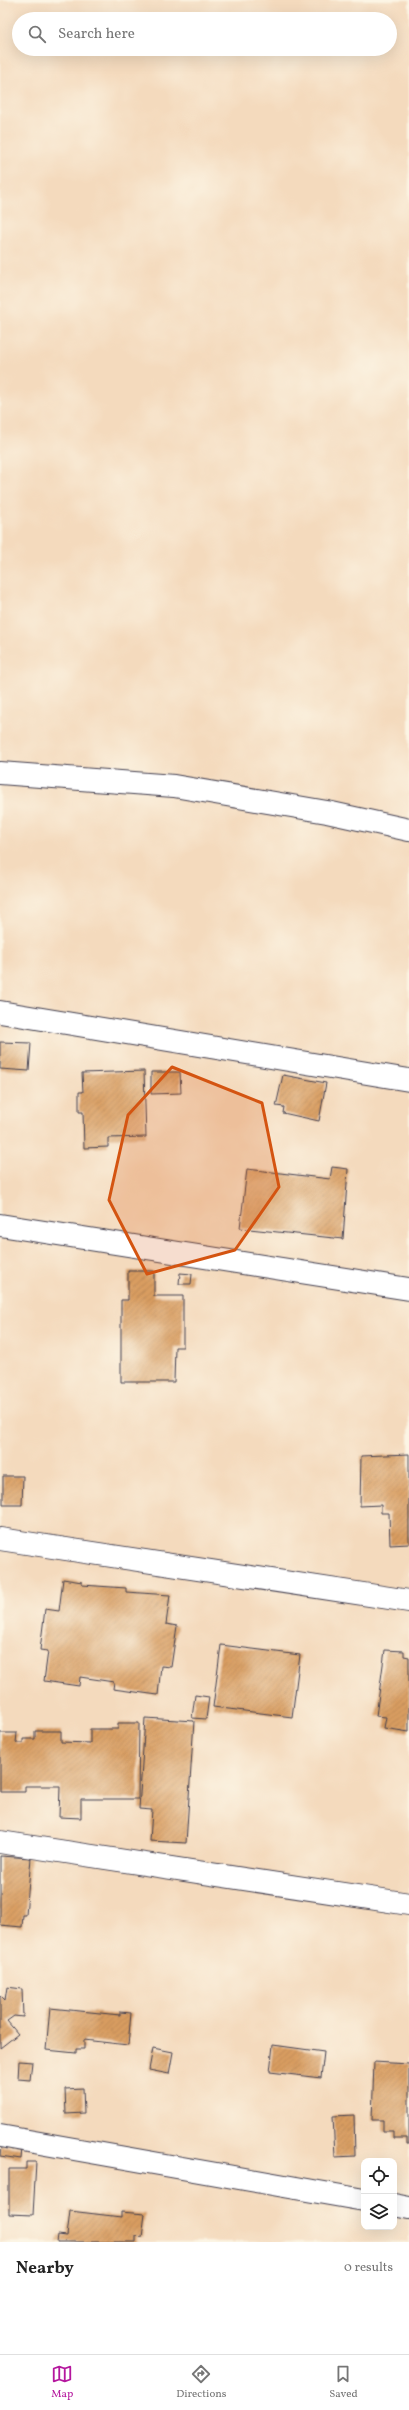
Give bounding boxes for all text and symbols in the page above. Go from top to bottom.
search box [12,12,397,56]
icon: search [26,23,48,45]
text: Search here [58,24,135,45]
map controls [361,2158,397,2230]
button: locate [361,2158,397,2194]
button: layers [361,2194,397,2230]
text: Nearby [16,2257,74,2280]
text: 0 results [344,2259,393,2277]
tab: Map [51,2363,73,2402]
tab: Directions [176,2363,227,2402]
tab: Saved [329,2363,358,2402]

